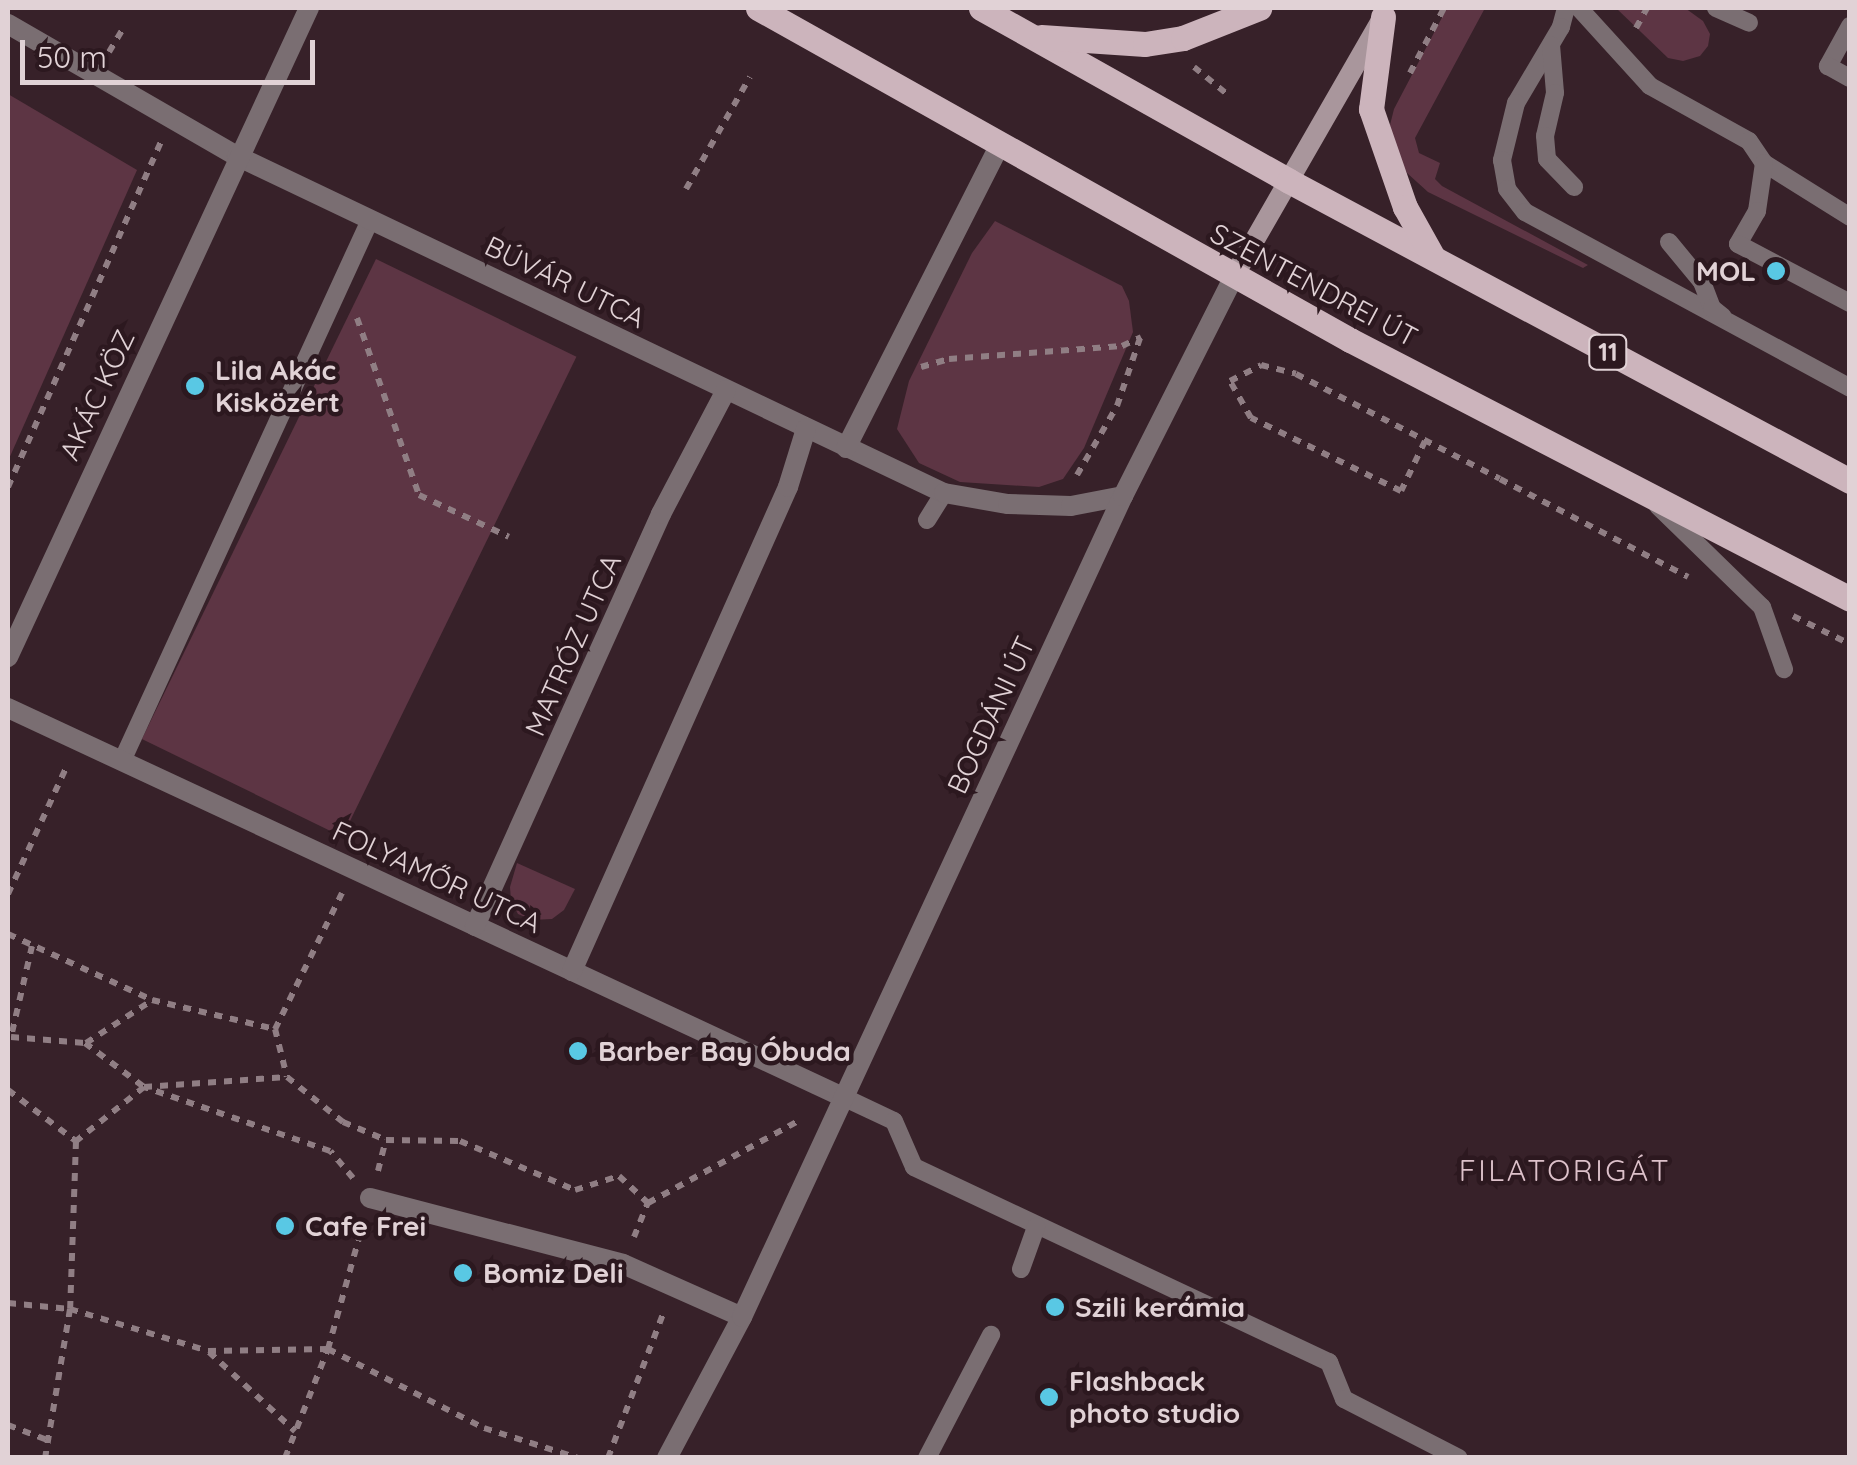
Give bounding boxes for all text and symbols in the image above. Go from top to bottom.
scale bar [25,20,320,82]
text: 50 m [37,38,107,76]
street label: SZENTENDREI ÚT [1205,216,1423,354]
street label: BÚVÁR UTCA [479,229,651,335]
place label: MOL [1696,254,1756,288]
marker: MOL [1765,260,1787,282]
street label: AKÁC KÖZ [52,325,142,465]
road number: 11 [1588,332,1628,372]
place label: Lila Akác Kisközért [215,353,340,419]
marker: Lila Akác Kisközért [184,375,206,397]
street label: MATRÓZ UTCA [518,549,628,741]
street label: BOGDÁNI ÚT [940,631,1042,799]
street label: FOLYAMŐR UTCA [327,814,547,940]
place label: Barber Bay Óbuda [598,1034,851,1068]
marker: Barber Bay Óbuda [567,1040,589,1062]
district label: FILATORIGÁT [1459,1152,1671,1188]
place label: Cafe Frei [305,1209,426,1243]
marker: Cafe Frei [274,1215,296,1237]
place label: Bomiz Deli [483,1256,624,1290]
marker: Bomiz Deli [452,1262,474,1284]
place label: Szili kerámia [1075,1290,1245,1324]
marker: Szili kerámia [1044,1296,1066,1318]
place label: Flashback photo studio [1069,1364,1240,1430]
marker: Flashback photo studio [1038,1386,1060,1408]

